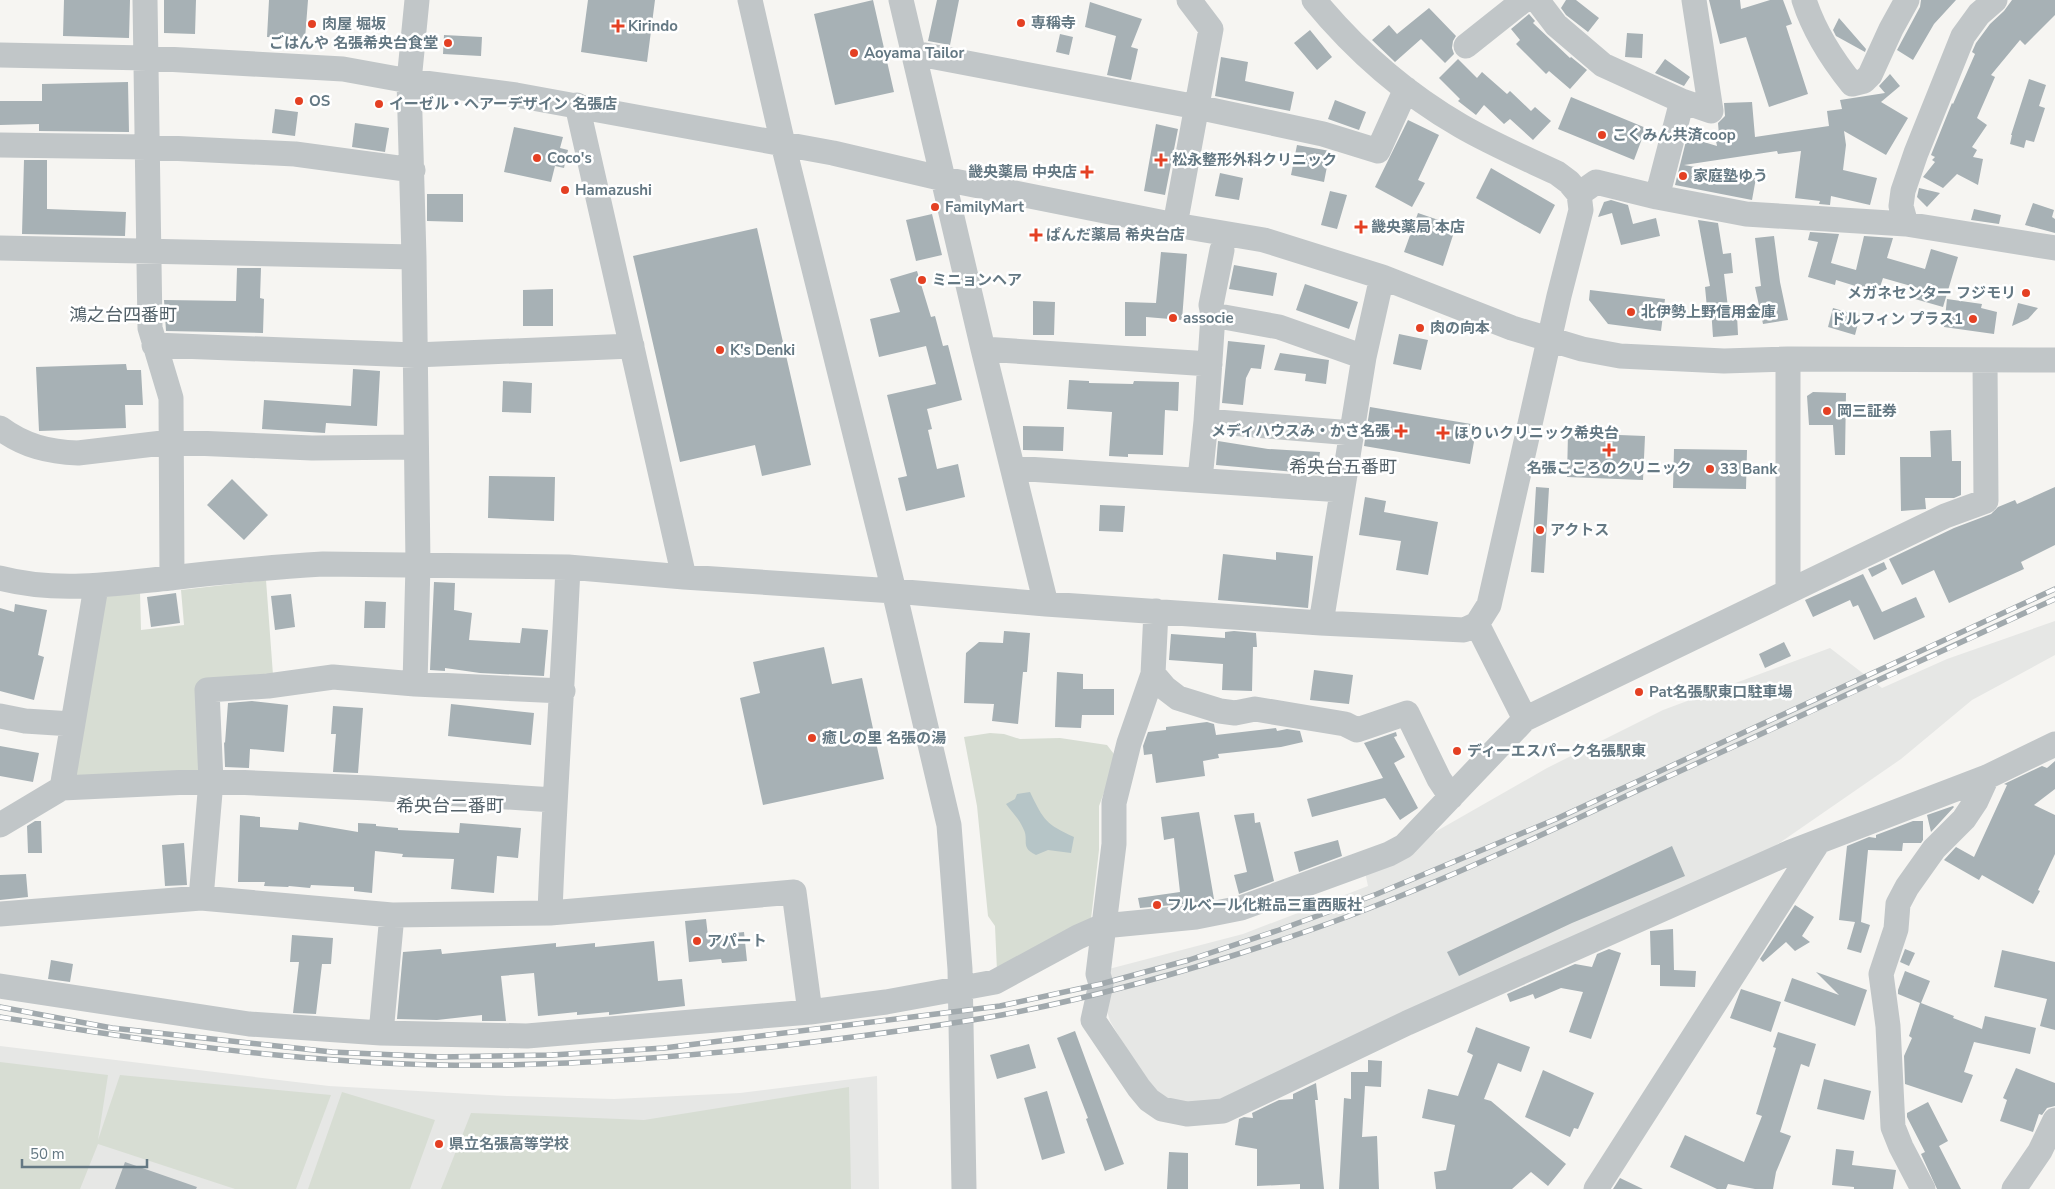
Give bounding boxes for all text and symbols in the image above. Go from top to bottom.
place label: 専稱寺 [1031,13,1076,33]
place label: 肉屋 堀坂 [322,14,386,34]
place label: Kirindo [628,16,678,36]
marker: 専稱寺 [1015,17,1027,29]
marker: 肉屋 堀坂 [306,18,318,30]
marker: Kirindo [612,20,624,32]
place label: ごはんや 名張希央台食堂 [269,33,438,53]
marker: ごはんや 名張希央台食堂 [442,37,454,49]
place label: Aoyama Tailor [864,43,964,63]
marker: Aoyama Tailor [848,47,860,59]
place label: OS [309,91,330,111]
place label: イーゼル・ヘアーデザイン 名張店 [389,94,617,114]
marker: OS [293,95,305,107]
marker: イーゼル・ヘアーデザイン 名張店 [373,98,385,110]
place label: こくみん共済coop [1612,125,1736,145]
marker: こくみん共済coop [1596,129,1608,141]
place label: Coco's [547,148,592,168]
place label: 松永整形外科クリニック [1172,150,1337,170]
marker: Coco's [531,152,543,164]
marker: 松永整形外科クリニック [1154,153,1168,167]
place label: 畿央薬局 中央店 [968,162,1077,182]
marker: 畿央薬局 中央店 [1081,166,1093,178]
place label: 家庭塾ゆう [1693,166,1768,186]
marker: 家庭塾ゆう [1677,170,1689,182]
place label: Hamazushi [575,180,652,200]
marker: Hamazushi [559,184,571,196]
place label: FamilyMart [945,197,1024,217]
marker: FamilyMart [929,201,941,213]
place label: 畿央薬局 本店 [1371,217,1465,237]
marker: 畿央薬局 本店 [1355,221,1367,233]
place label: ぱんだ薬局 希央台店 [1046,225,1185,245]
marker: ぱんだ薬局 希央台店 [1030,229,1042,241]
place label: ミニョンヘア [932,270,1022,290]
marker: ミニョンヘア [916,274,928,286]
place label: メガネセンター フジモリ [1847,283,2016,303]
marker: メガネセンター フジモリ [2020,287,2032,299]
place label: 北伊勢上野信用金庫 [1641,302,1776,322]
district label: 鴻之台四番町 [69,303,177,327]
marker: 北伊勢上野信用金庫 [1625,306,1637,318]
place label: associe [1183,308,1234,328]
place label: ドルフィン プラス1 [1831,309,1963,329]
marker: associe [1167,312,1179,324]
marker: ドルフィン プラス1 [1967,313,1979,325]
place label: 肉の向本 [1430,318,1490,338]
marker: 肉の向本 [1414,322,1426,334]
place label: K's Denki [730,340,795,360]
marker: K's Denki [714,344,726,356]
place label: 岡三証券 [1837,401,1897,421]
marker: 岡三証券 [1821,405,1833,417]
place label: メディハウスみ・かさ名張 [1211,421,1390,441]
place label: ほりいクリニック希央台 [1454,423,1619,443]
marker: メディハウスみ・かさ名張 [1394,424,1408,438]
marker: ほりいクリニック希央台 [1436,426,1450,440]
marker: 名張こころのクリニック [1602,443,1616,457]
district label: 希央台五番町 [1289,455,1397,479]
place label: 名張こころのクリニック [1526,458,1692,478]
place label: 33 Bank [1720,459,1778,479]
marker: 33 Bank [1704,463,1716,475]
place label: アクトス [1550,520,1609,540]
marker: アクトス [1534,524,1546,536]
place label: Pat名張駅東口駐車場 [1649,682,1792,702]
marker: Pat名張駅東口駐車場 [1633,686,1645,698]
place label: 癒しの里 名張の湯 [822,728,946,748]
marker: 癒しの里 名張の湯 [806,732,818,744]
place label: ディーエスパーク名張駅東 [1467,741,1646,761]
marker: ディーエスパーク名張駅東 [1451,745,1463,757]
district label: 希央台二番町 [396,794,504,818]
place label: フルベール化粧品三重西販社 [1167,895,1362,915]
marker: フルベール化粧品三重西販社 [1151,899,1163,911]
place label: アパート [707,931,767,951]
marker: アパート [691,935,703,947]
place label: 県立名張高等学校 [449,1134,569,1154]
scale bar [22,1136,148,1168]
marker: 県立名張高等学校 [433,1138,445,1150]
text: 50 m [30,1144,65,1164]

